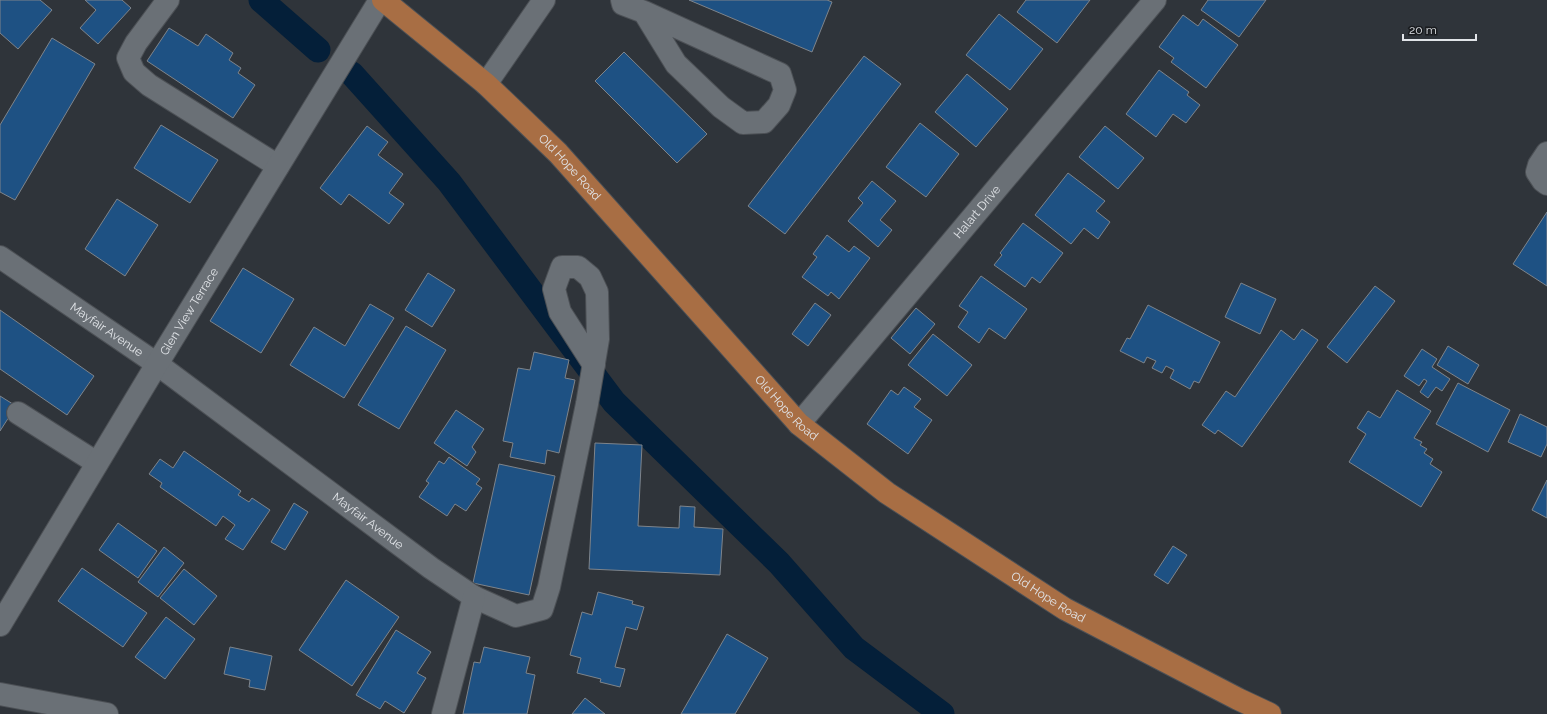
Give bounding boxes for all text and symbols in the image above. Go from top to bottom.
scale bar [1403,16,1476,42]
text: 20 m [1409,23,1437,37]
street label: Old Hope Road [536,131,604,203]
street label: Halart Drive [951,182,1003,241]
street label: Glen View Terrace [157,265,221,358]
street label: Mayfair Avenue [67,300,146,359]
street label: Old Hope Road [752,372,821,443]
street label: Mayfair Avenue [330,490,406,552]
street label: Old Hope Road [1008,569,1088,625]

